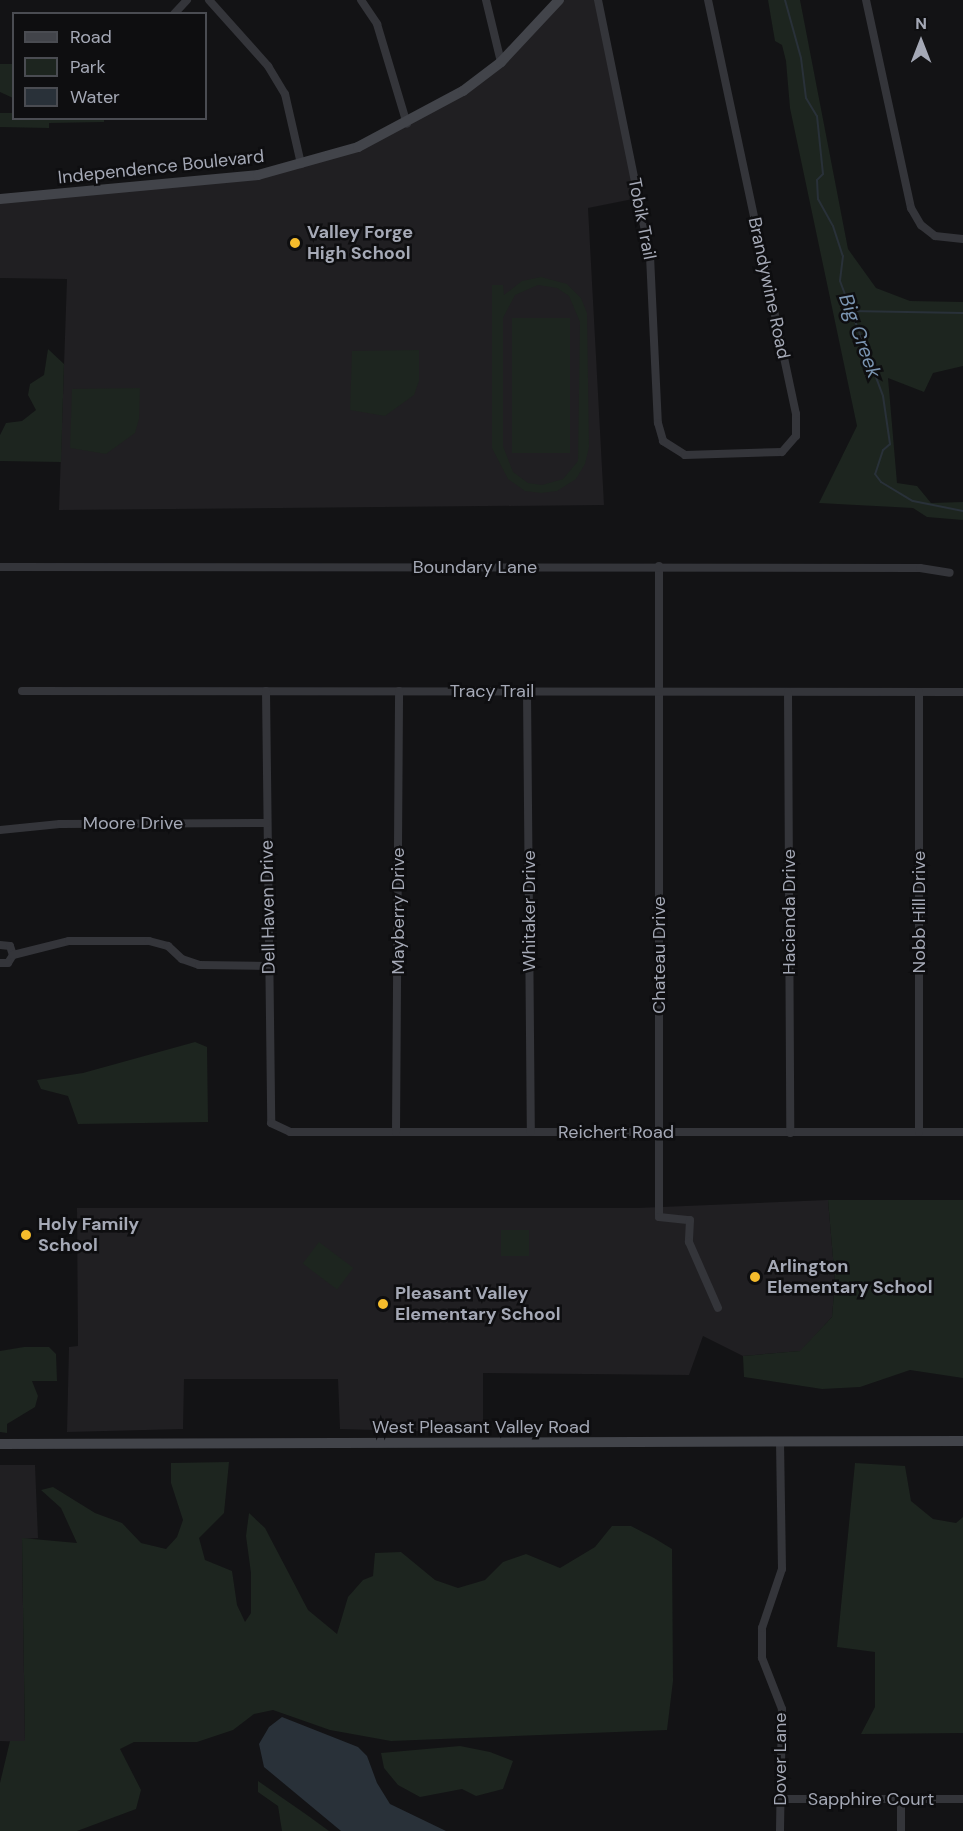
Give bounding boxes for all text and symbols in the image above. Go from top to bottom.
legend [12,12,207,120]
north arrow [891,12,951,72]
text: N [915,13,927,34]
text: Road [70,25,112,49]
text: Park [70,55,106,79]
text: Water [70,85,120,109]
street label: Independence Boulevard [57,145,265,189]
street label: Tobik Trail [624,176,660,262]
street label: Brandywine Road [743,215,795,361]
place label: Valley Forge High School [307,222,413,264]
marker: Valley Forge High School [288,236,302,250]
water label: Big Creek [834,290,886,382]
street label: Boundary Lane [413,556,537,578]
street label: Tracy Trail [450,680,534,702]
street label: Moore Drive [83,812,183,834]
street label: Dell Haven Drive [256,840,280,974]
street label: Mayberry Drive [387,848,409,974]
street label: Hacienda Drive [778,849,800,975]
street label: Whitaker Drive [518,850,540,972]
street label: Nobb Hill Drive [908,851,930,973]
street label: Chateau Drive [648,896,670,1014]
street label: Reichert Road [558,1121,674,1143]
place label: Holy Family School [38,1214,139,1256]
marker: Holy Family School [19,1228,33,1242]
place label: Arlington Elementary School [767,1256,933,1298]
marker: Arlington Elementary School [748,1270,762,1284]
place label: Pleasant Valley Elementary School [395,1283,561,1326]
marker: Pleasant Valley Elementary School [376,1297,390,1311]
street label: West Pleasant Valley Road [372,1416,590,1438]
street label: Dover Lane [769,1712,791,1806]
street label: Sapphire Court [808,1788,934,1810]

